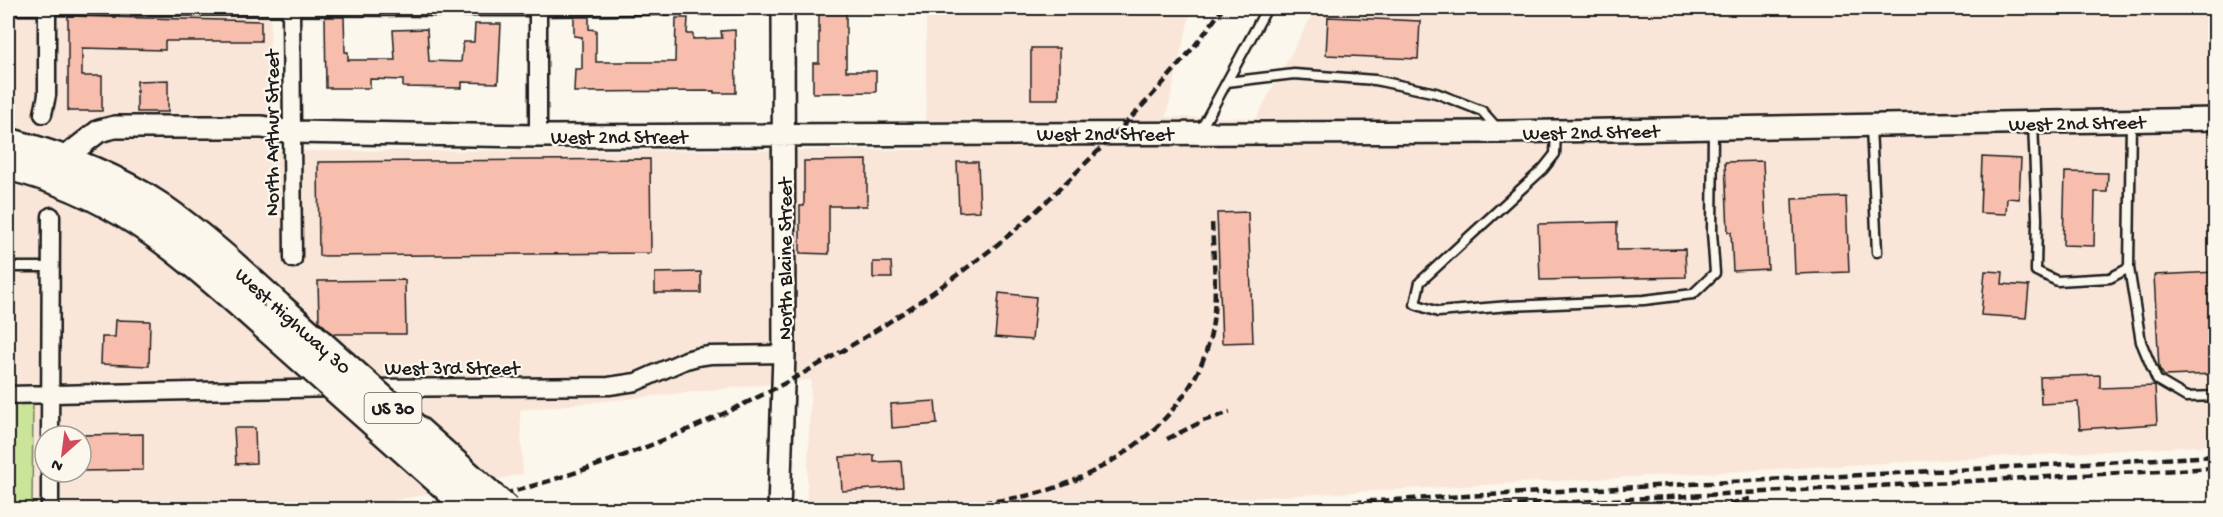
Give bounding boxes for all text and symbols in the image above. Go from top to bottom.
street label: North Arthur Street [263,48,286,216]
street label: West 2nd Street [2009,113,2147,138]
street label: West 2nd Street [1523,122,1661,147]
street label: West 2nd Street [1037,125,1175,148]
street label: West 2nd Street [551,128,689,151]
street label: North Blaine Street [776,176,799,340]
street label: West Highway 30 [229,264,354,381]
street label: West 3rd Street [385,359,521,382]
road number: US 30 [364,393,422,423]
north arrow [33,424,93,484]
text: N [48,453,67,475]

